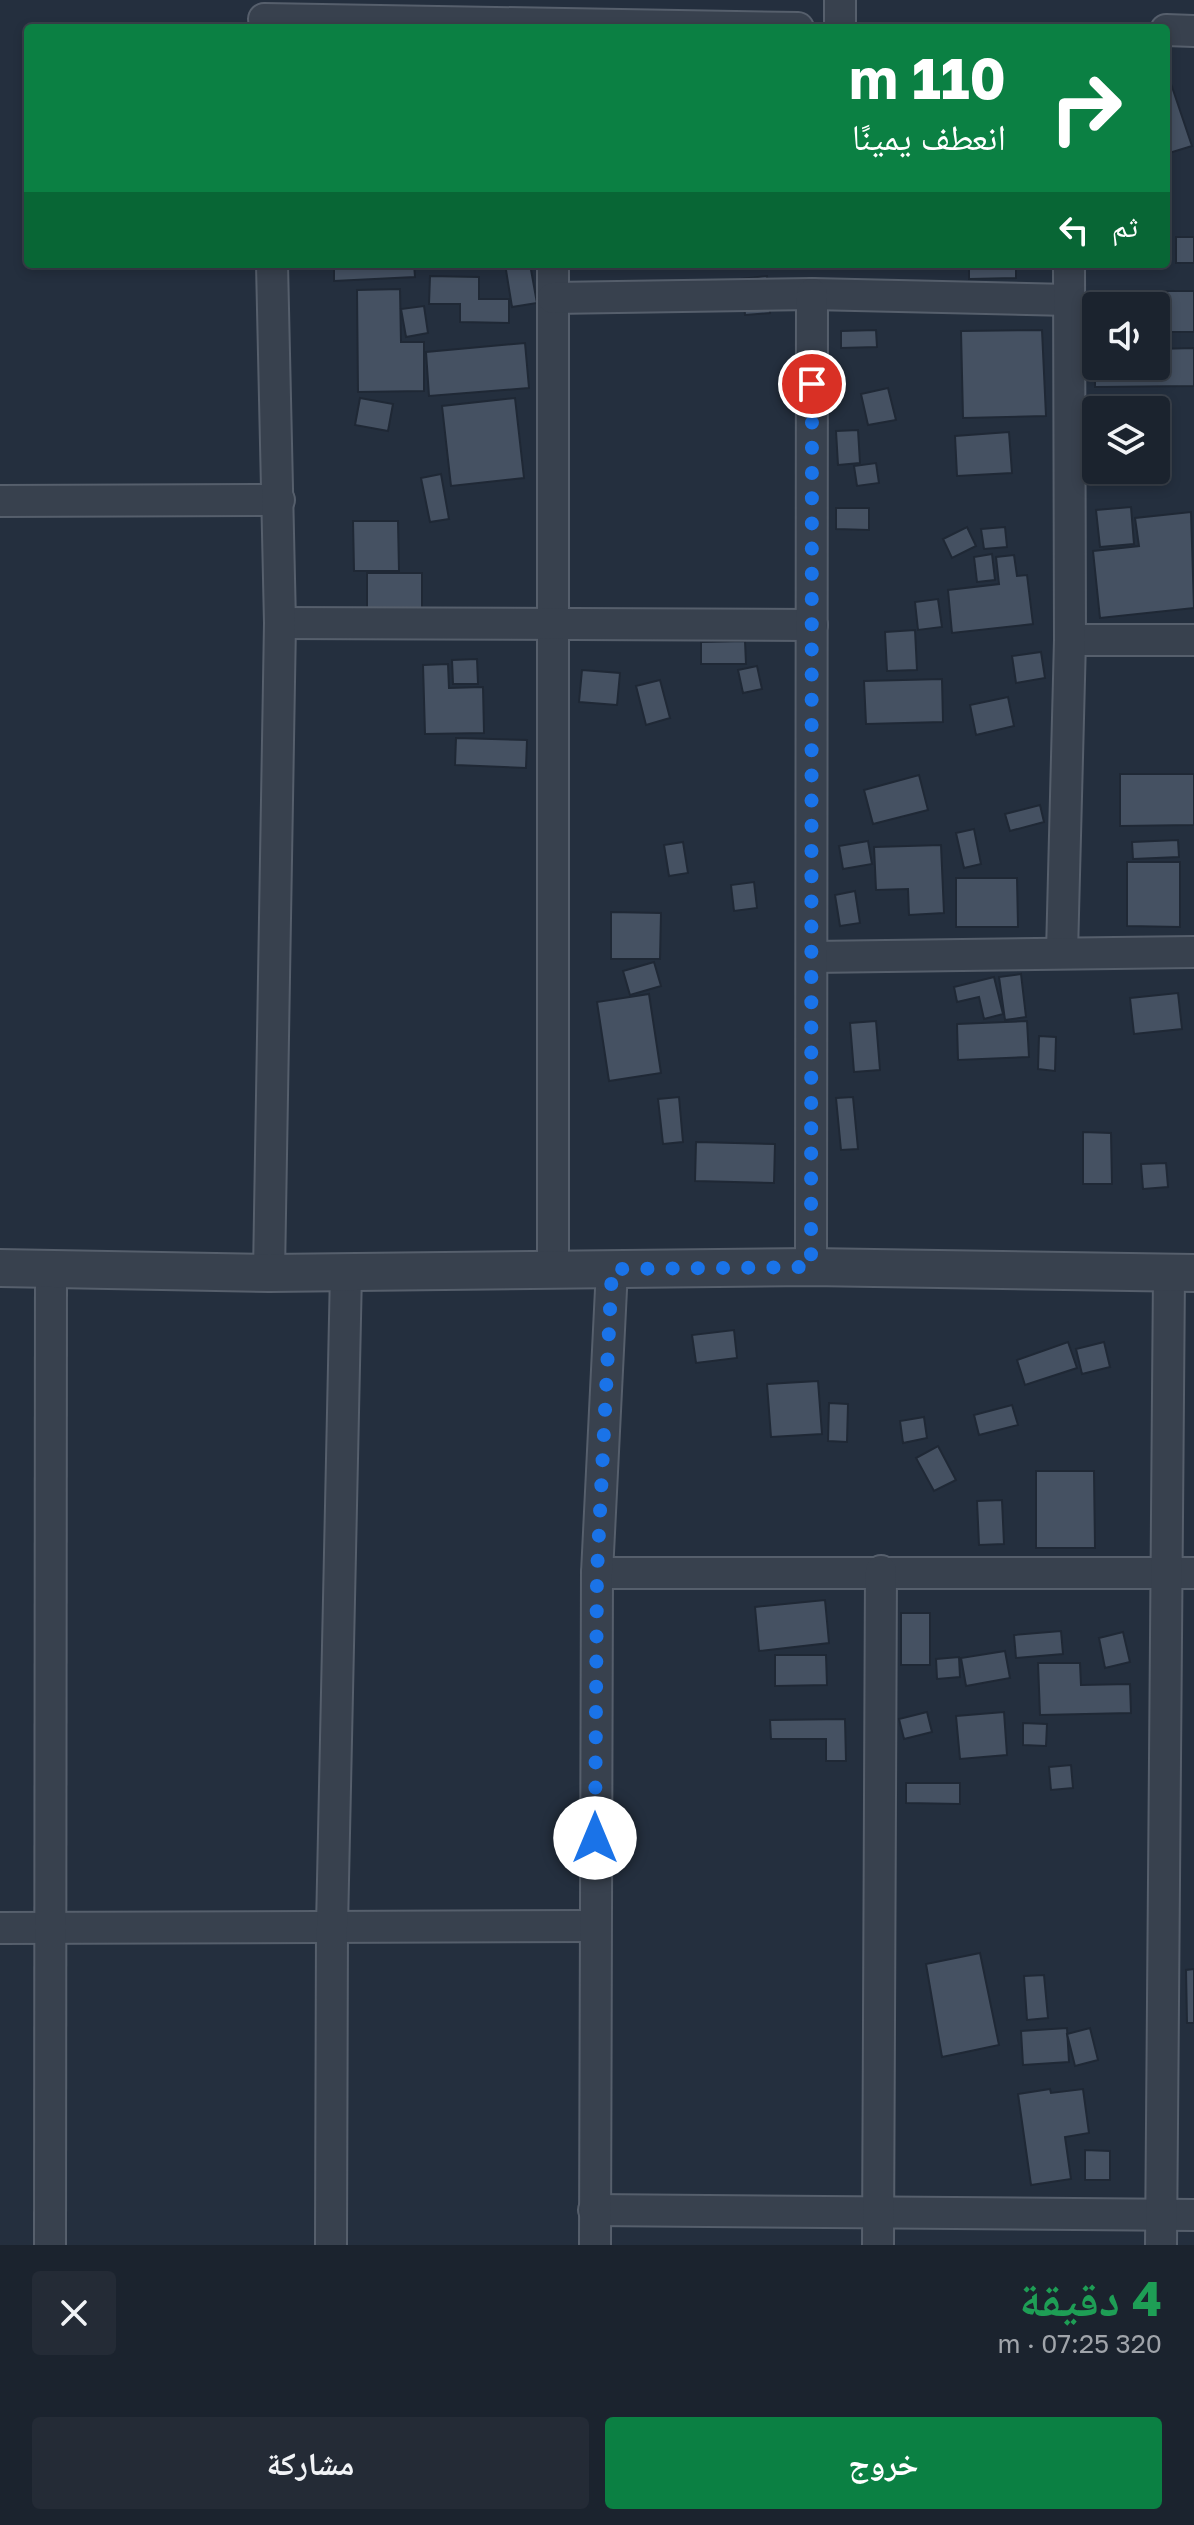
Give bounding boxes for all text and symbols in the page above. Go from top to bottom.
text: 110 m [849,44,1006,111]
icon: right [1034,56,1138,160]
text: انعطف يمينًا [852,115,1006,158]
icon: left [1052,208,1096,252]
text: ثم [1112,208,1138,244]
map controls [1082,292,1170,484]
button: sound [1082,292,1170,380]
pin [778,350,846,418]
icon: arrive [790,362,834,406]
button: layers [1082,396,1170,484]
position arrow [553,1796,637,1880]
text: 4 دقيقة [1019,2269,1162,2327]
button: close [32,2271,116,2355]
text: 320 m · 07:25 [997,2328,1162,2359]
button: مشاركة [32,2417,589,2509]
button: خروج [605,2417,1162,2509]

